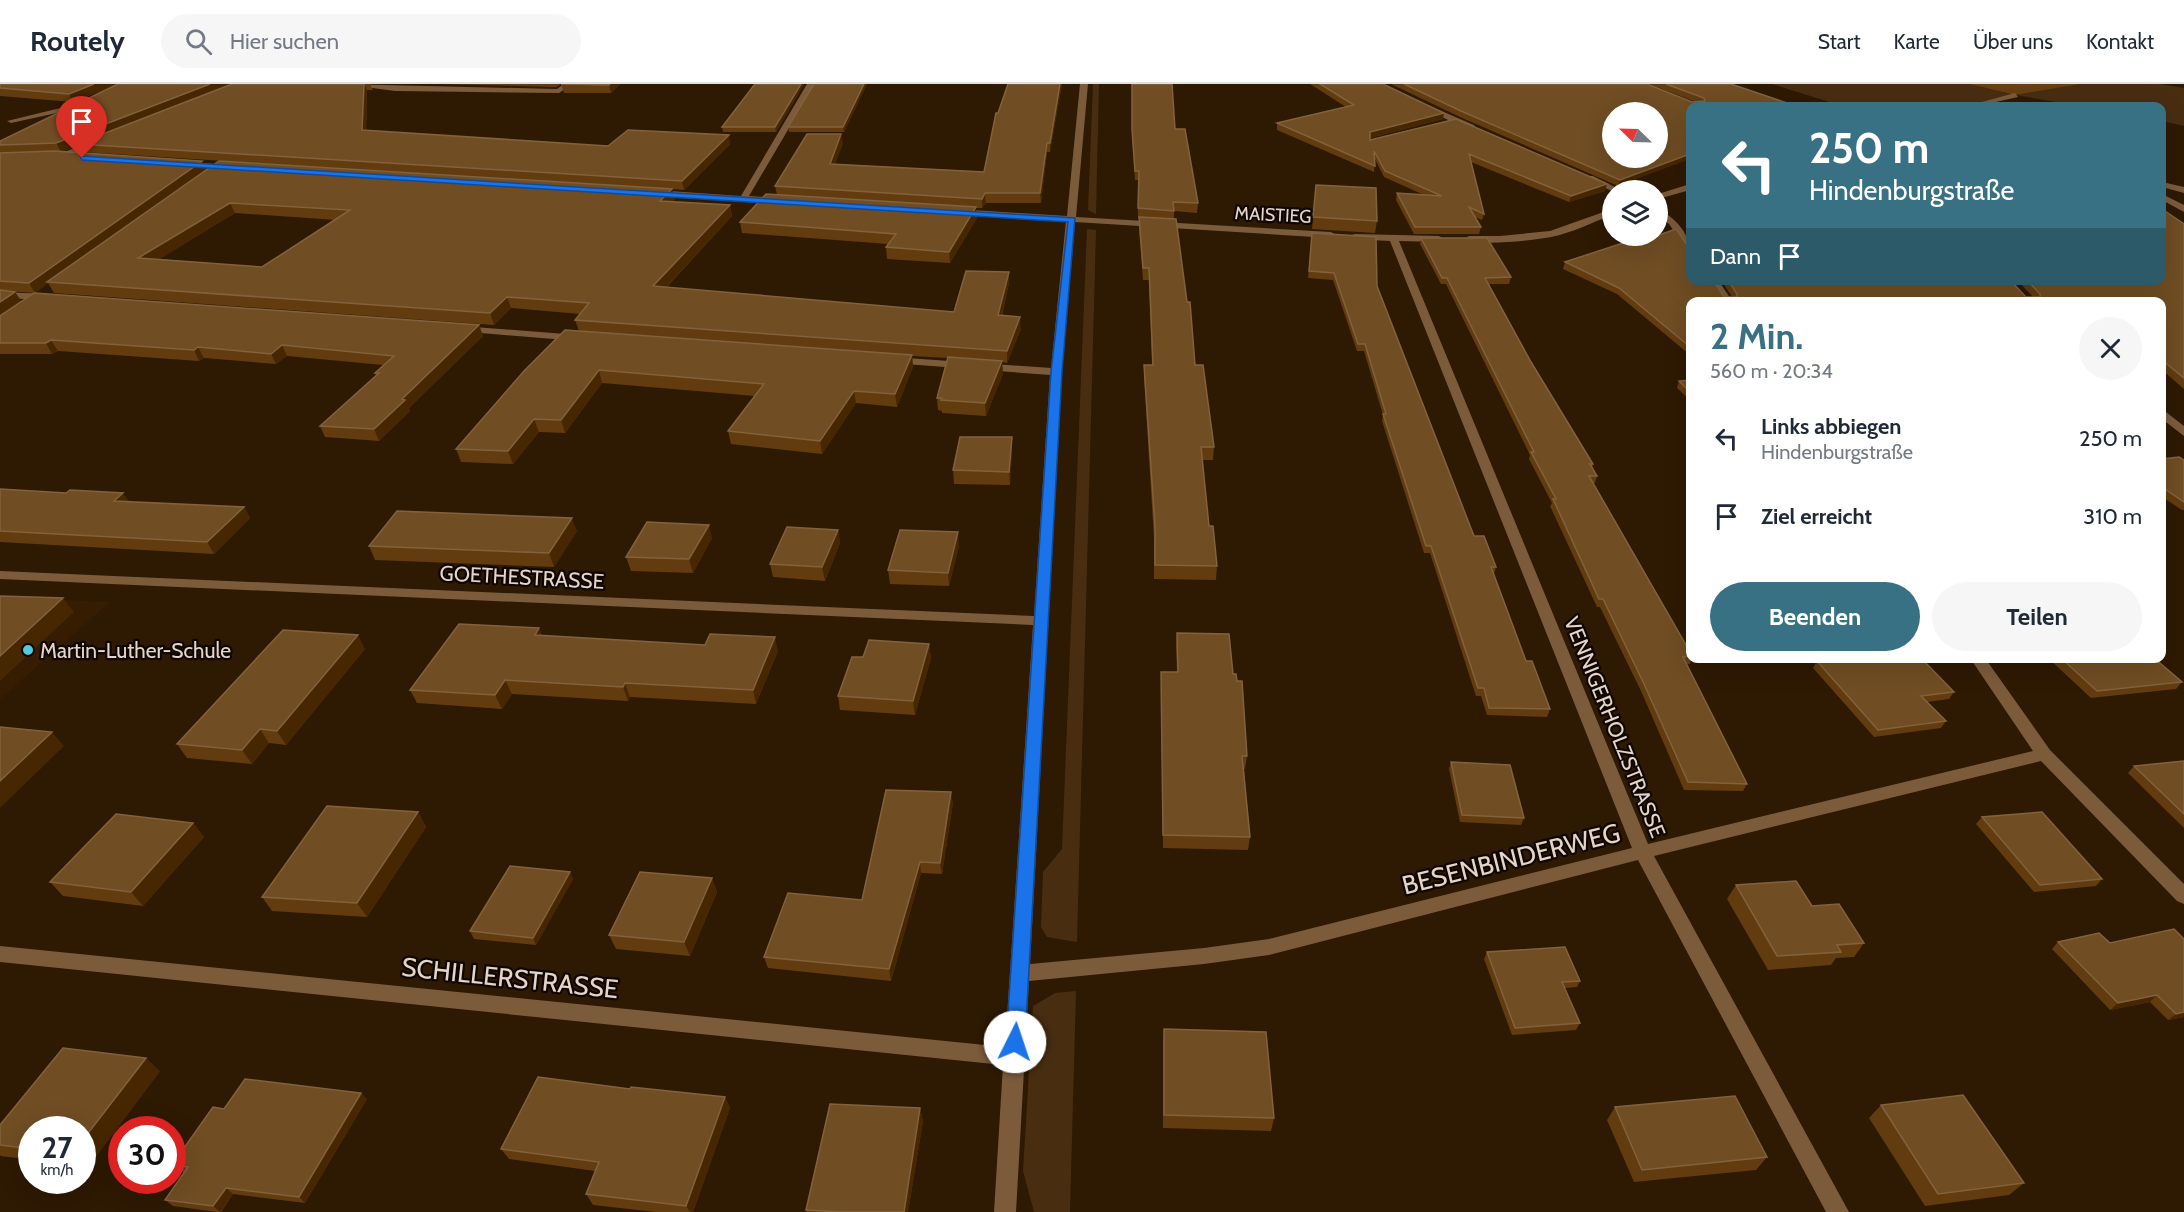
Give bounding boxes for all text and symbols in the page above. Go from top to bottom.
search box [161,14,581,68]
text: Routely [30,24,125,58]
icon: search [182,25,215,58]
text: Hier suchen [230,28,339,55]
text: Start [1818,29,1861,54]
text: Karte [1894,29,1940,54]
text: Über uns [1973,29,2053,54]
text: Kontakt [2086,29,2154,54]
pin [56,96,107,158]
north arrow [1602,102,1668,168]
map controls [1602,102,1668,246]
icon: arrive [65,105,98,138]
text: 250 m [1809,122,1929,174]
icon: left [1710,126,1788,204]
text: Hindenburgstraße [1809,174,2014,207]
button: layers [1602,180,1668,246]
street label: MAISTIEG [1234,202,1312,228]
icon: arrive [1773,240,1806,273]
text: Dann [1710,243,1761,270]
text: 2 Min. [1710,314,1803,358]
button: close [2079,317,2142,380]
text: 560 m · 20:34 [1710,359,1833,383]
text: Links abbiegen [1761,413,1901,440]
icon: left [1710,422,1743,455]
text: 250 m [2079,425,2142,452]
text: Hindenburgstraße [1761,440,1913,464]
icon: arrive [1710,500,1743,533]
text: Ziel erreicht [1761,503,1872,530]
text: 310 m [2083,503,2142,530]
street label: GOETHESTRASSE [439,560,605,594]
button: Beenden [1710,582,1920,651]
button: Teilen [1932,582,2142,651]
street label: VENNIGERHOLZSTRASSE [1559,613,1671,841]
place label: Martin-Luther-Schule [40,638,231,663]
marker: Martin-Luther-Schule [21,643,35,657]
street label: BESENBINDERWEG [1399,816,1623,902]
street label: SCHILLERSTRASSE [400,951,620,1005]
position arrow [983,1010,1047,1074]
speed limit sign: 30 [108,1116,186,1194]
text: 27 [41,1129,73,1166]
text: km/h [41,1161,73,1179]

